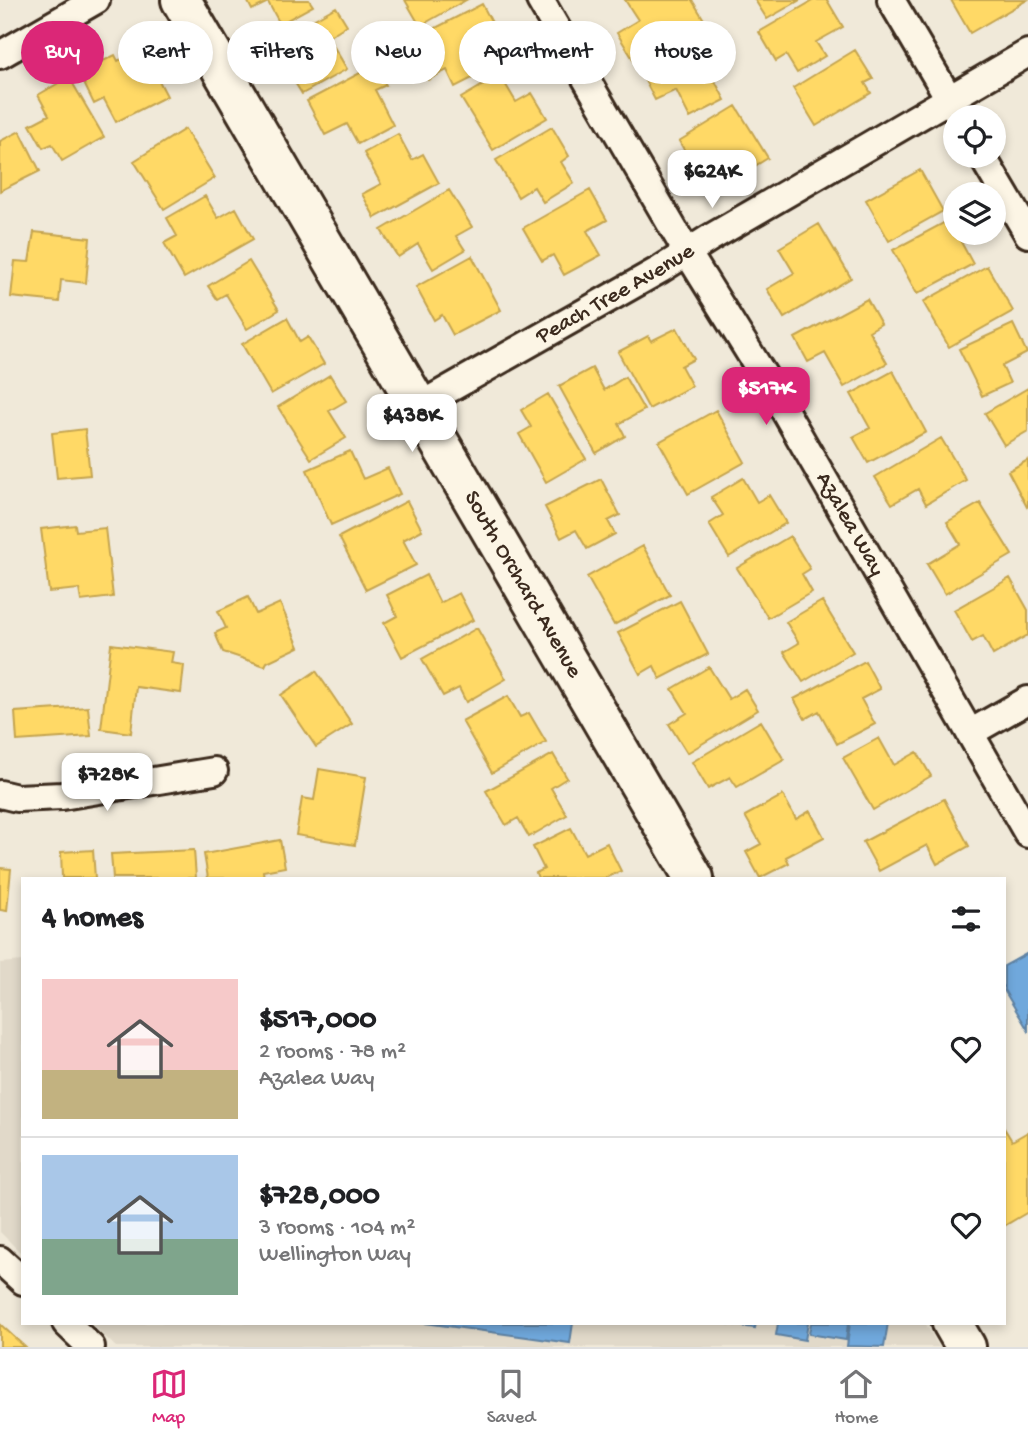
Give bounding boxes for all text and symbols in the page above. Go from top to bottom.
chip: Buy [21,21,104,84]
chip: Rent [118,21,213,84]
chip: Filters [227,21,337,84]
chip: New [351,21,445,84]
chip: Apartment [459,21,616,84]
chip: House [630,21,736,84]
map controls [943,105,1006,245]
button: locate [943,105,1006,168]
pin: $624K [663,150,761,210]
text: $624K [684,159,740,186]
button: layers [943,182,1006,245]
street label: Peach Tree Avenue [531,237,701,351]
pin: $517K [717,368,815,427]
text: $517K [738,376,794,403]
pin: $438K [363,394,461,454]
text: $438K [383,403,441,430]
street label: Azalea Way [809,468,890,581]
street label: South Orchard Avenue [457,486,588,684]
pin: $728K [58,754,156,813]
text: $728K [78,762,136,789]
icon: filters [947,900,985,938]
text: 4 homes [42,902,143,937]
text: $517,000 [259,1004,377,1039]
icon: home [98,1007,182,1091]
icon: heart [947,1030,985,1068]
text: 2 rooms · 78 m² [259,1039,406,1066]
text: Azalea Way [259,1066,374,1093]
text: $728,000 [259,1180,380,1215]
icon: home [98,1183,182,1267]
icon: heart [947,1206,985,1244]
text: 3 rooms · 104 m² [259,1215,415,1242]
text: Wellington Way [259,1242,411,1269]
tab: Map [150,1365,188,1430]
tab: Saved [487,1365,535,1430]
tab: Home [834,1365,878,1430]

